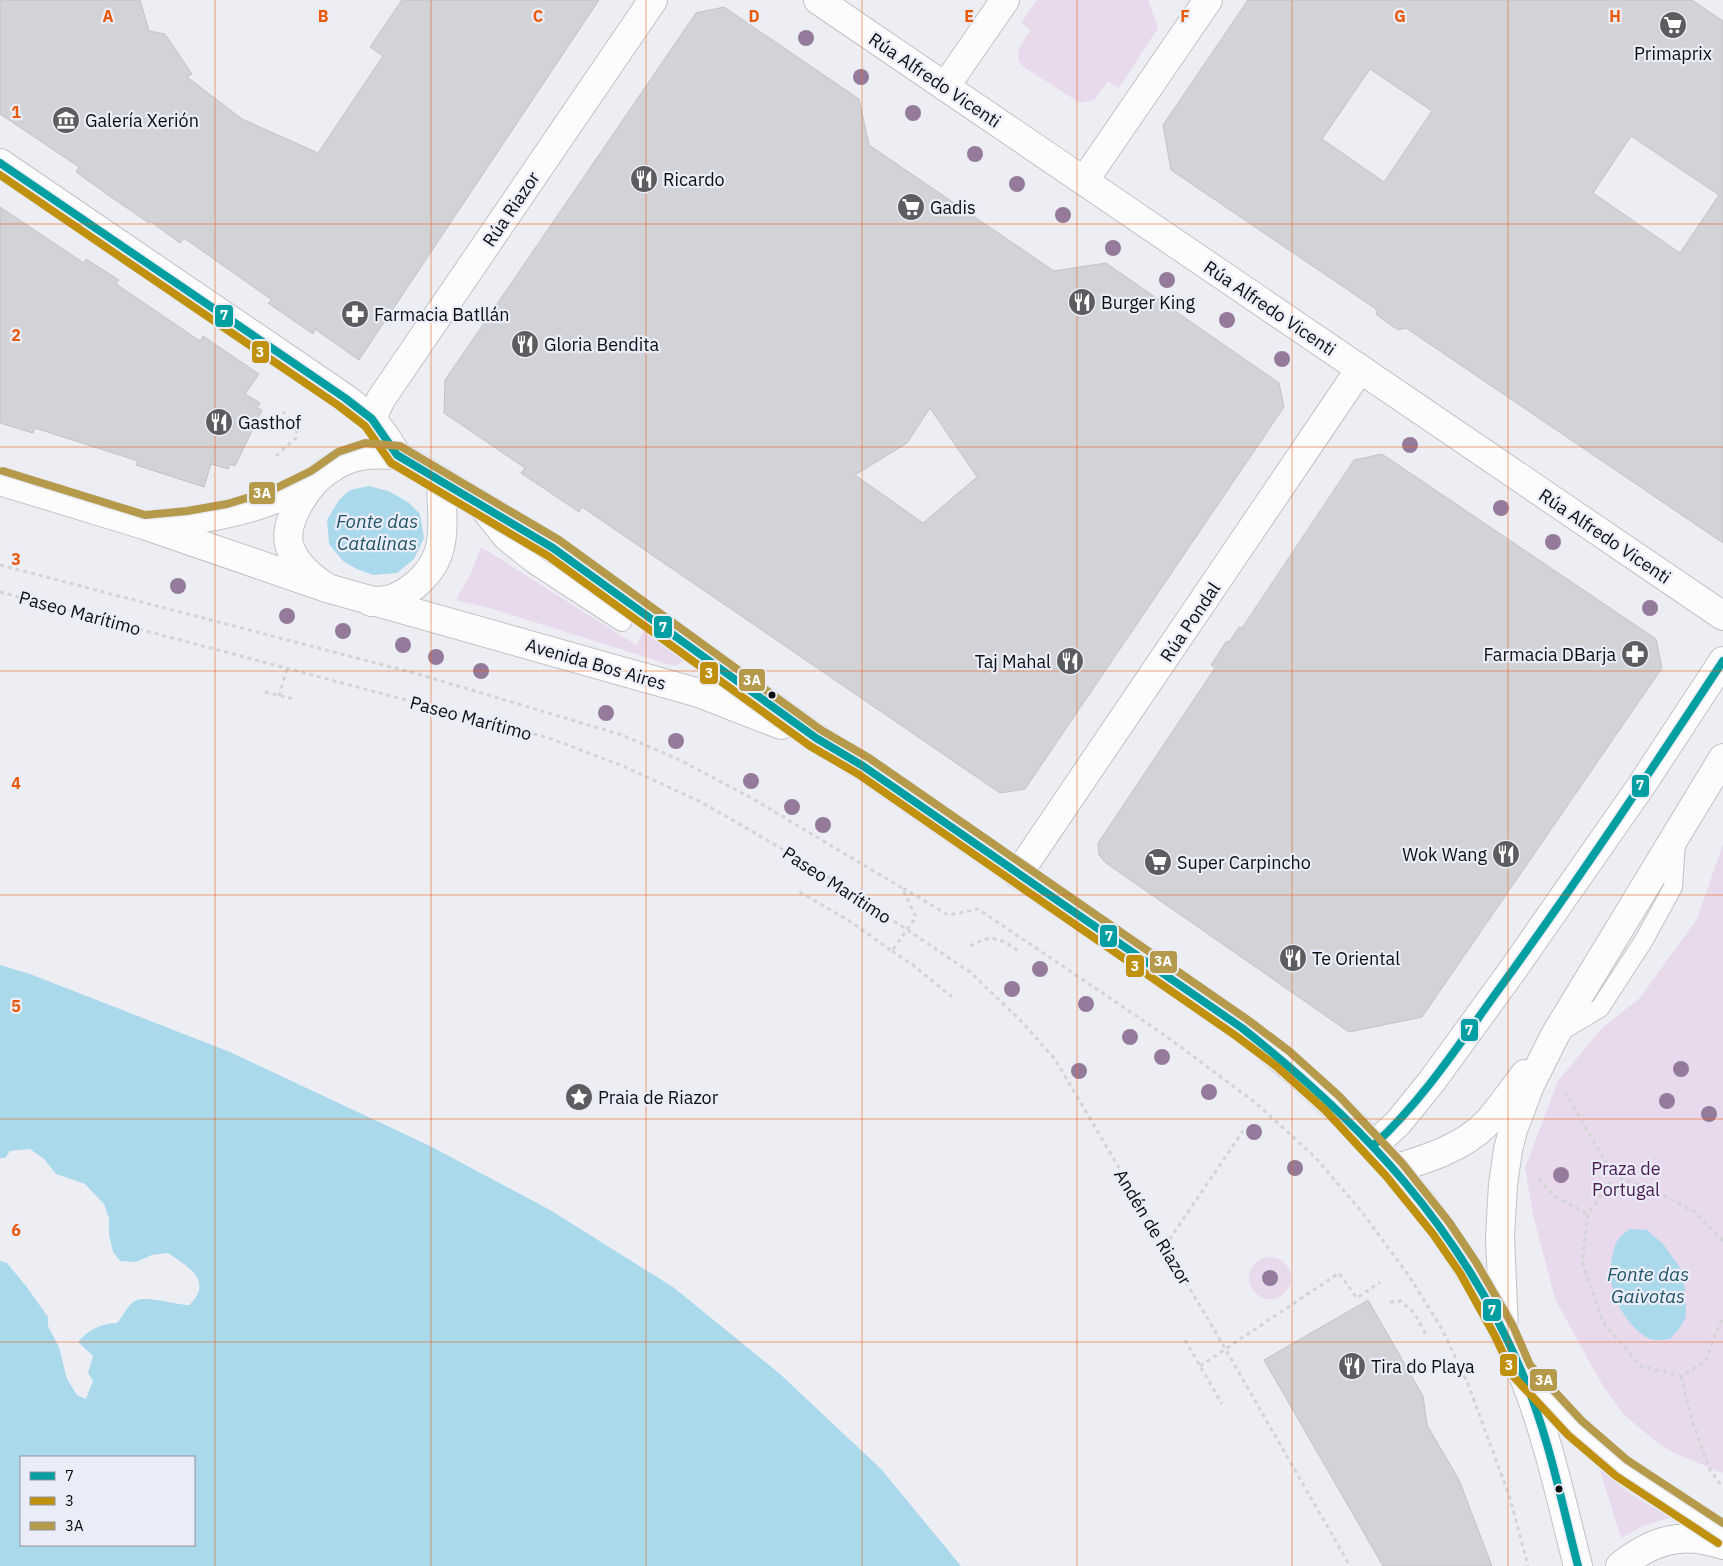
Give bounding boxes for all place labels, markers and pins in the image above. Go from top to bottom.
supermarket icon: Primaprix [1658,10,1688,40]
place label: Primaprix [1634,42,1712,65]
museum icon: Galería Xerión [51,105,81,135]
place label: Galería Xerión [85,109,199,132]
restaurant icon: Ricardo [629,164,659,194]
place label: Ricardo [663,168,725,191]
supermarket icon: Gadis [896,192,926,222]
place label: Gadis [930,196,976,219]
restaurant icon: Burger King [1067,287,1097,317]
place label: Burger King [1101,291,1195,314]
pharmacy icon: Farmacia Batllán [340,299,370,329]
place label: Farmacia Batllán [374,303,510,326]
restaurant icon: Gloria Bendita [510,329,540,359]
place label: Gloria Bendita [544,333,660,356]
restaurant icon: Gasthof [204,407,234,437]
place label: Gasthof [238,411,301,434]
pharmacy icon: Farmacia DBarja [1620,639,1650,669]
place label: Farmacia DBarja [1484,643,1616,666]
restaurant icon: Taj Mahal [1055,646,1085,676]
place label: Taj Mahal [975,650,1051,673]
unlabelled marker [767,690,777,700]
restaurant icon: Wok Wang [1491,839,1521,869]
place label: Wok Wang [1402,843,1487,866]
supermarket icon: Super Carpincho [1143,847,1173,877]
place label: Super Carpincho [1177,851,1311,874]
restaurant icon: Te Oriental [1278,943,1308,973]
place label: Te Oriental [1312,947,1400,970]
place icon: Praia de Riazor [564,1082,594,1112]
place label: Praia de Riazor [598,1086,719,1109]
restaurant icon: Tira do Playa [1337,1351,1367,1381]
place label: Tira do Playa [1371,1355,1475,1378]
unlabelled marker [1554,1484,1564,1494]

